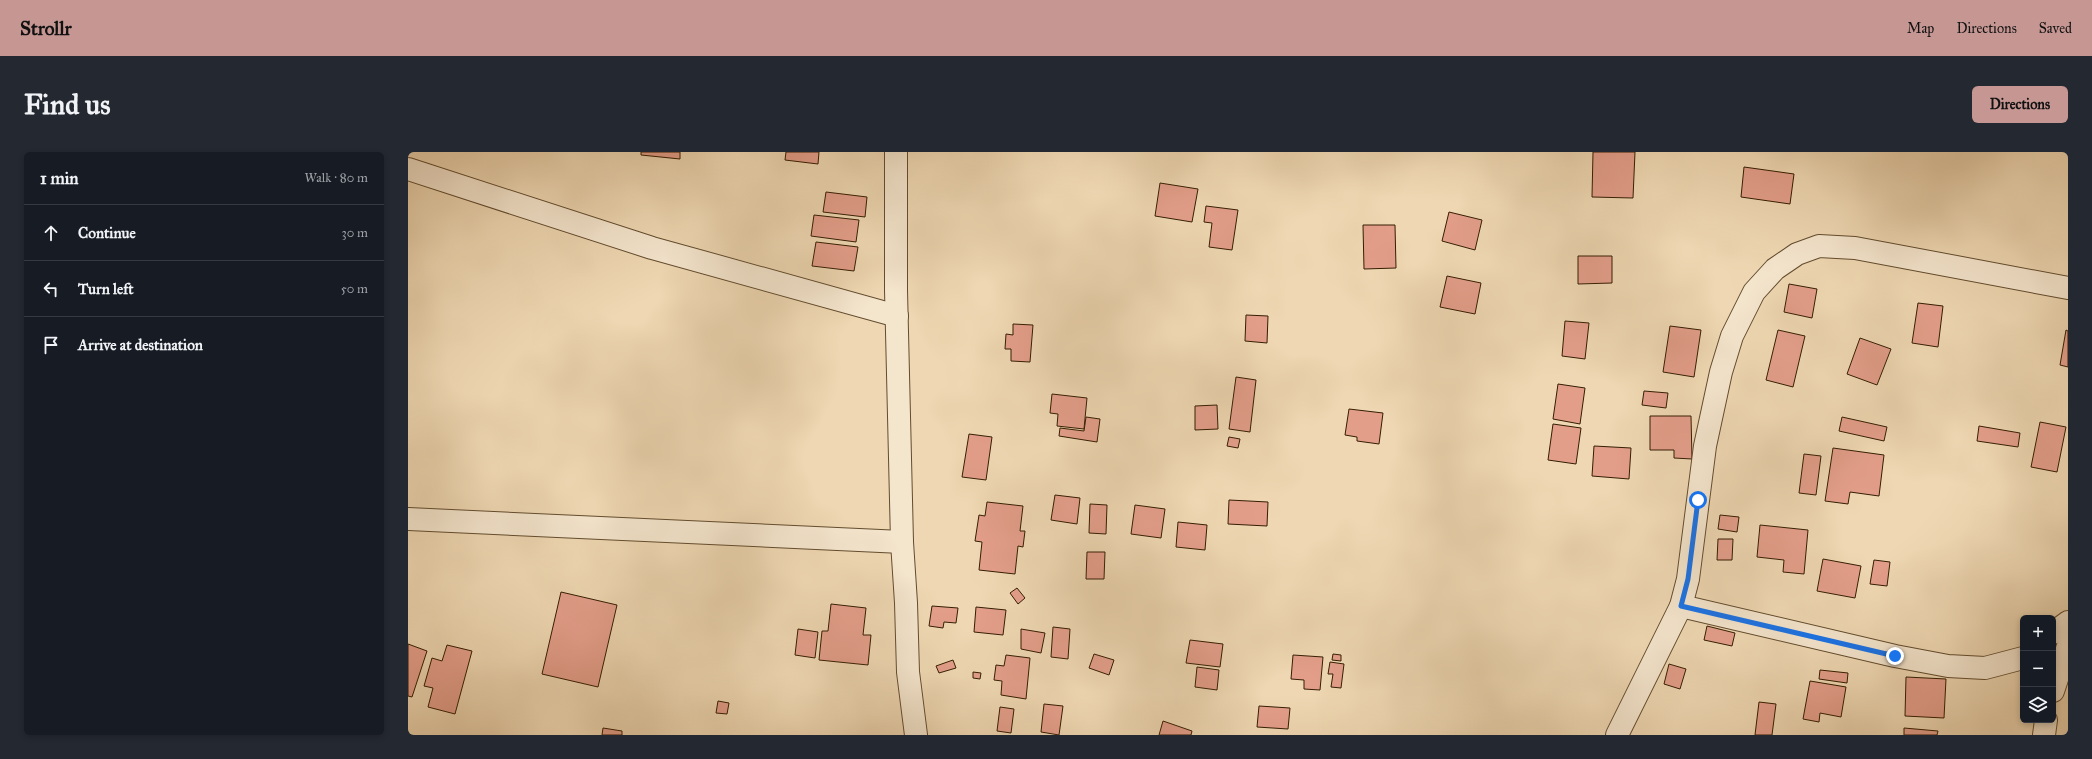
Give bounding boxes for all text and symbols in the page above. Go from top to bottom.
text: Strollr [20,17,72,40]
text: Map [1907,20,1934,37]
text: Directions [1956,20,2017,37]
text: Saved [2039,20,2072,37]
button: Directions [1972,86,2068,123]
text: Find us [24,87,110,122]
text: 1 min [40,168,79,189]
text: Walk · 80 m [305,170,368,186]
icon: ahead [40,222,62,244]
text: Continue [78,224,136,242]
text: 30 m [342,225,368,241]
icon: left [40,278,62,300]
text: Turn left [78,280,134,298]
text: 50 m [341,281,368,297]
icon: arrive [40,334,62,356]
text: Arrive at destination [78,336,203,354]
route start [1689,491,1707,509]
map controls [2020,615,2056,723]
button: + [2020,615,2056,651]
route end [1886,647,1904,665]
button: − [2020,651,2056,687]
button: layers [2020,687,2056,723]

